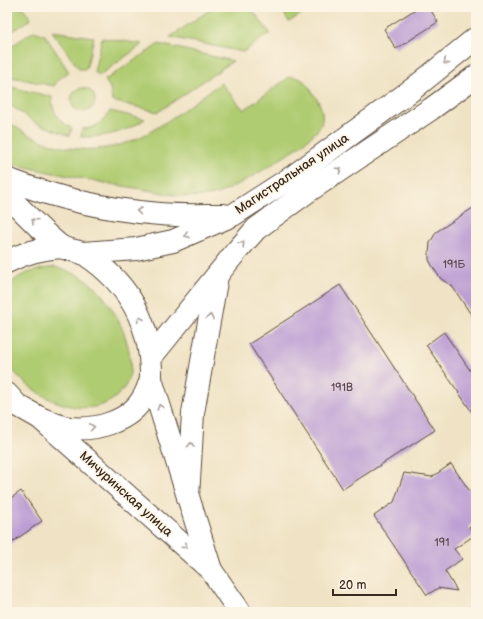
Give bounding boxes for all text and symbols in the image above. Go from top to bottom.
one-way arrow [443,58,450,65]
street label: Магистральная улица [232,130,352,218]
one-way arrow [335,168,342,175]
one-way arrow [136,207,142,216]
one-way arrow [31,219,39,226]
one-way arrow [184,230,192,238]
one-way arrow [237,242,244,249]
house number: 191Б [443,258,466,271]
one-way arrow [205,314,214,320]
one-way arrow [137,316,145,323]
house number: 191В [331,381,353,394]
one-way arrow [156,404,165,411]
one-way arrow [89,423,95,432]
one-way arrow [187,442,195,448]
street label: Мичуринская улица [76,448,176,540]
house number: 191 [435,536,449,549]
one-way arrow [180,542,187,549]
scale bar [333,571,396,597]
text: 20 m [339,578,366,593]

